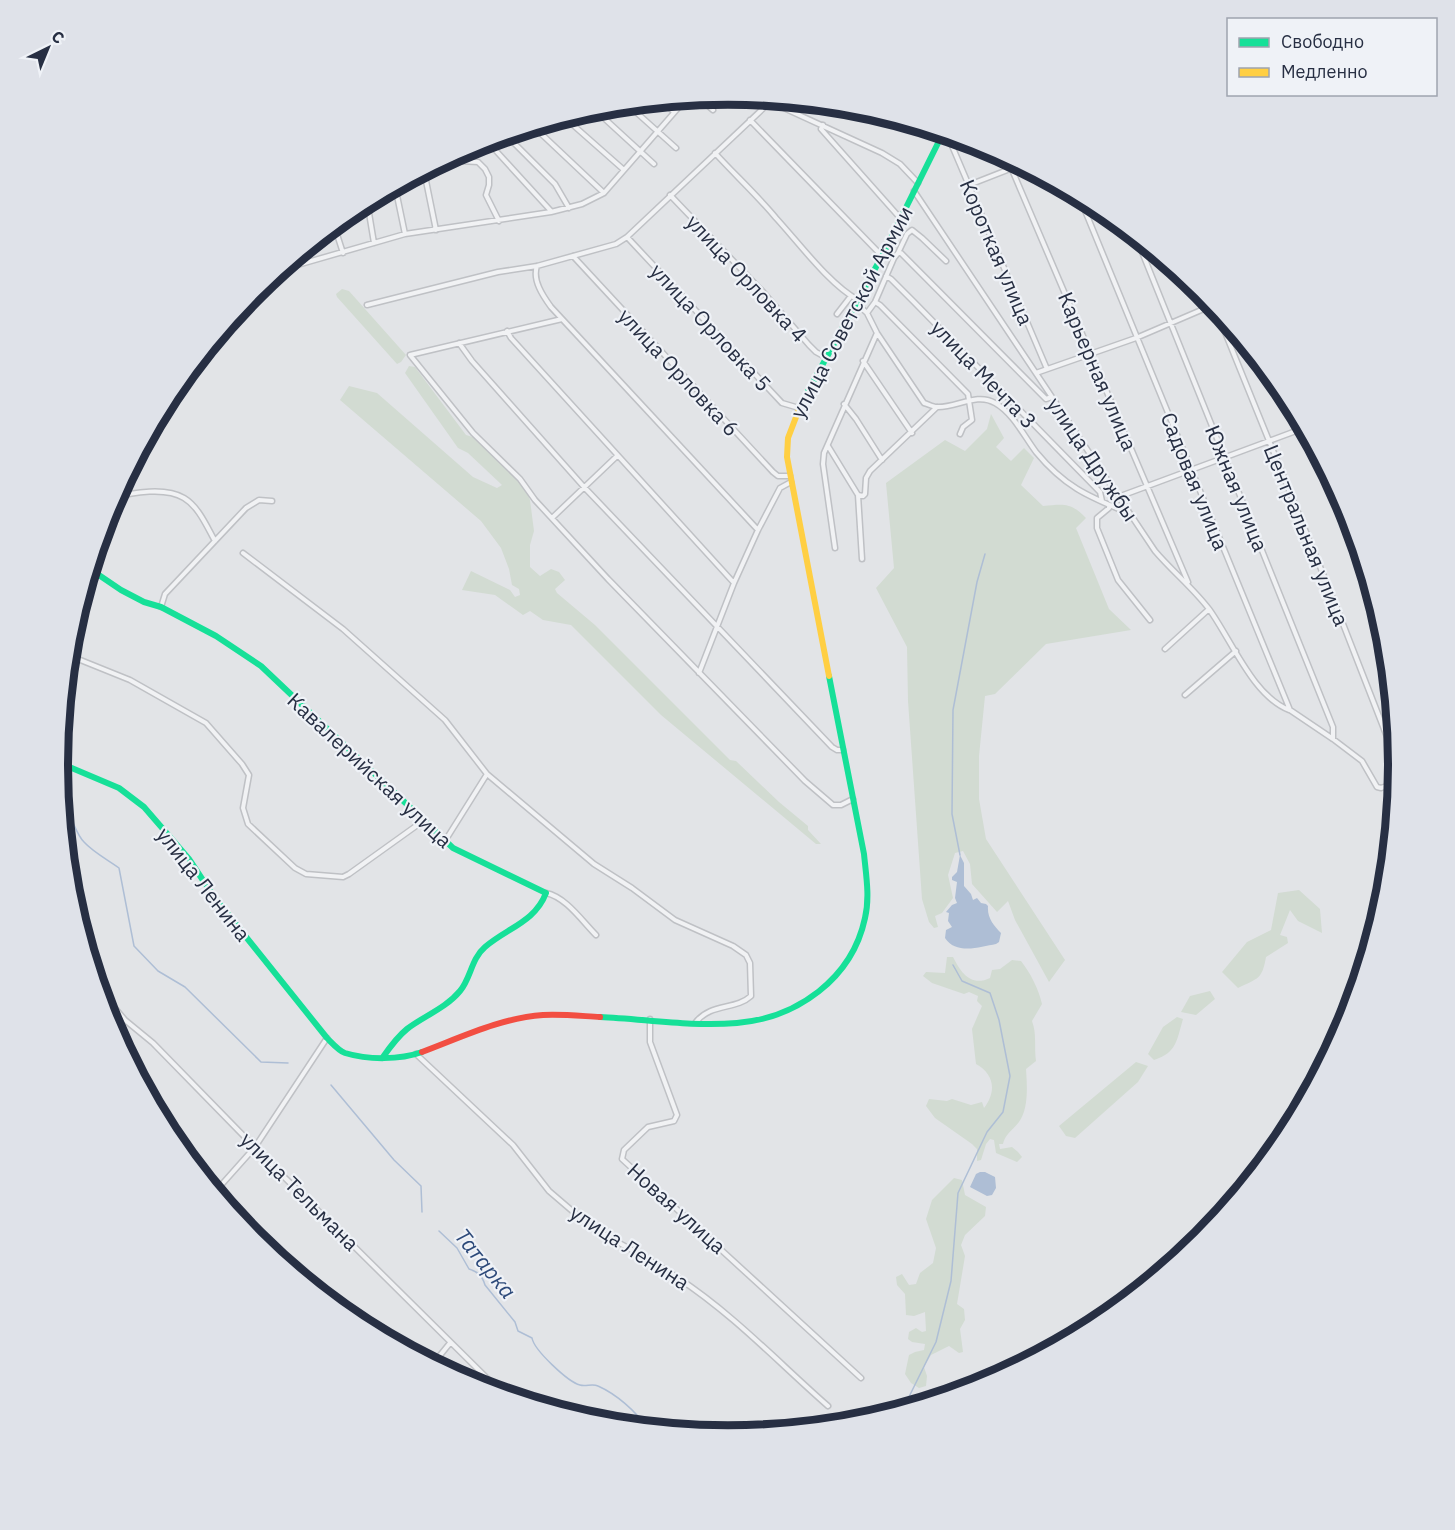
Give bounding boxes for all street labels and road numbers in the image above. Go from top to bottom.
street label: Короткая улица [954,175,1040,329]
street label: улица Советской Армии [783,201,919,423]
street label: улица Орловка 4 [680,208,814,348]
street label: улица Орловка 5 [644,257,778,397]
street label: Карьерная улица [1052,287,1144,455]
street label: улица Орловка 6 [612,302,746,442]
street label: улица Мечта 3 [925,313,1043,435]
street label: улица Дружбы [1041,391,1145,527]
street label: Садовая улица [1155,408,1235,554]
street label: Южная улица [1199,421,1275,555]
street label: Центральная улица [1258,440,1356,630]
street label: Кавалерийская улица [282,686,458,854]
street label: улица Ленина [151,821,257,947]
street label: улица Тельмана [234,1125,366,1257]
street label: Новая улица [622,1156,732,1260]
street label: улица Ленина [565,1198,695,1296]

